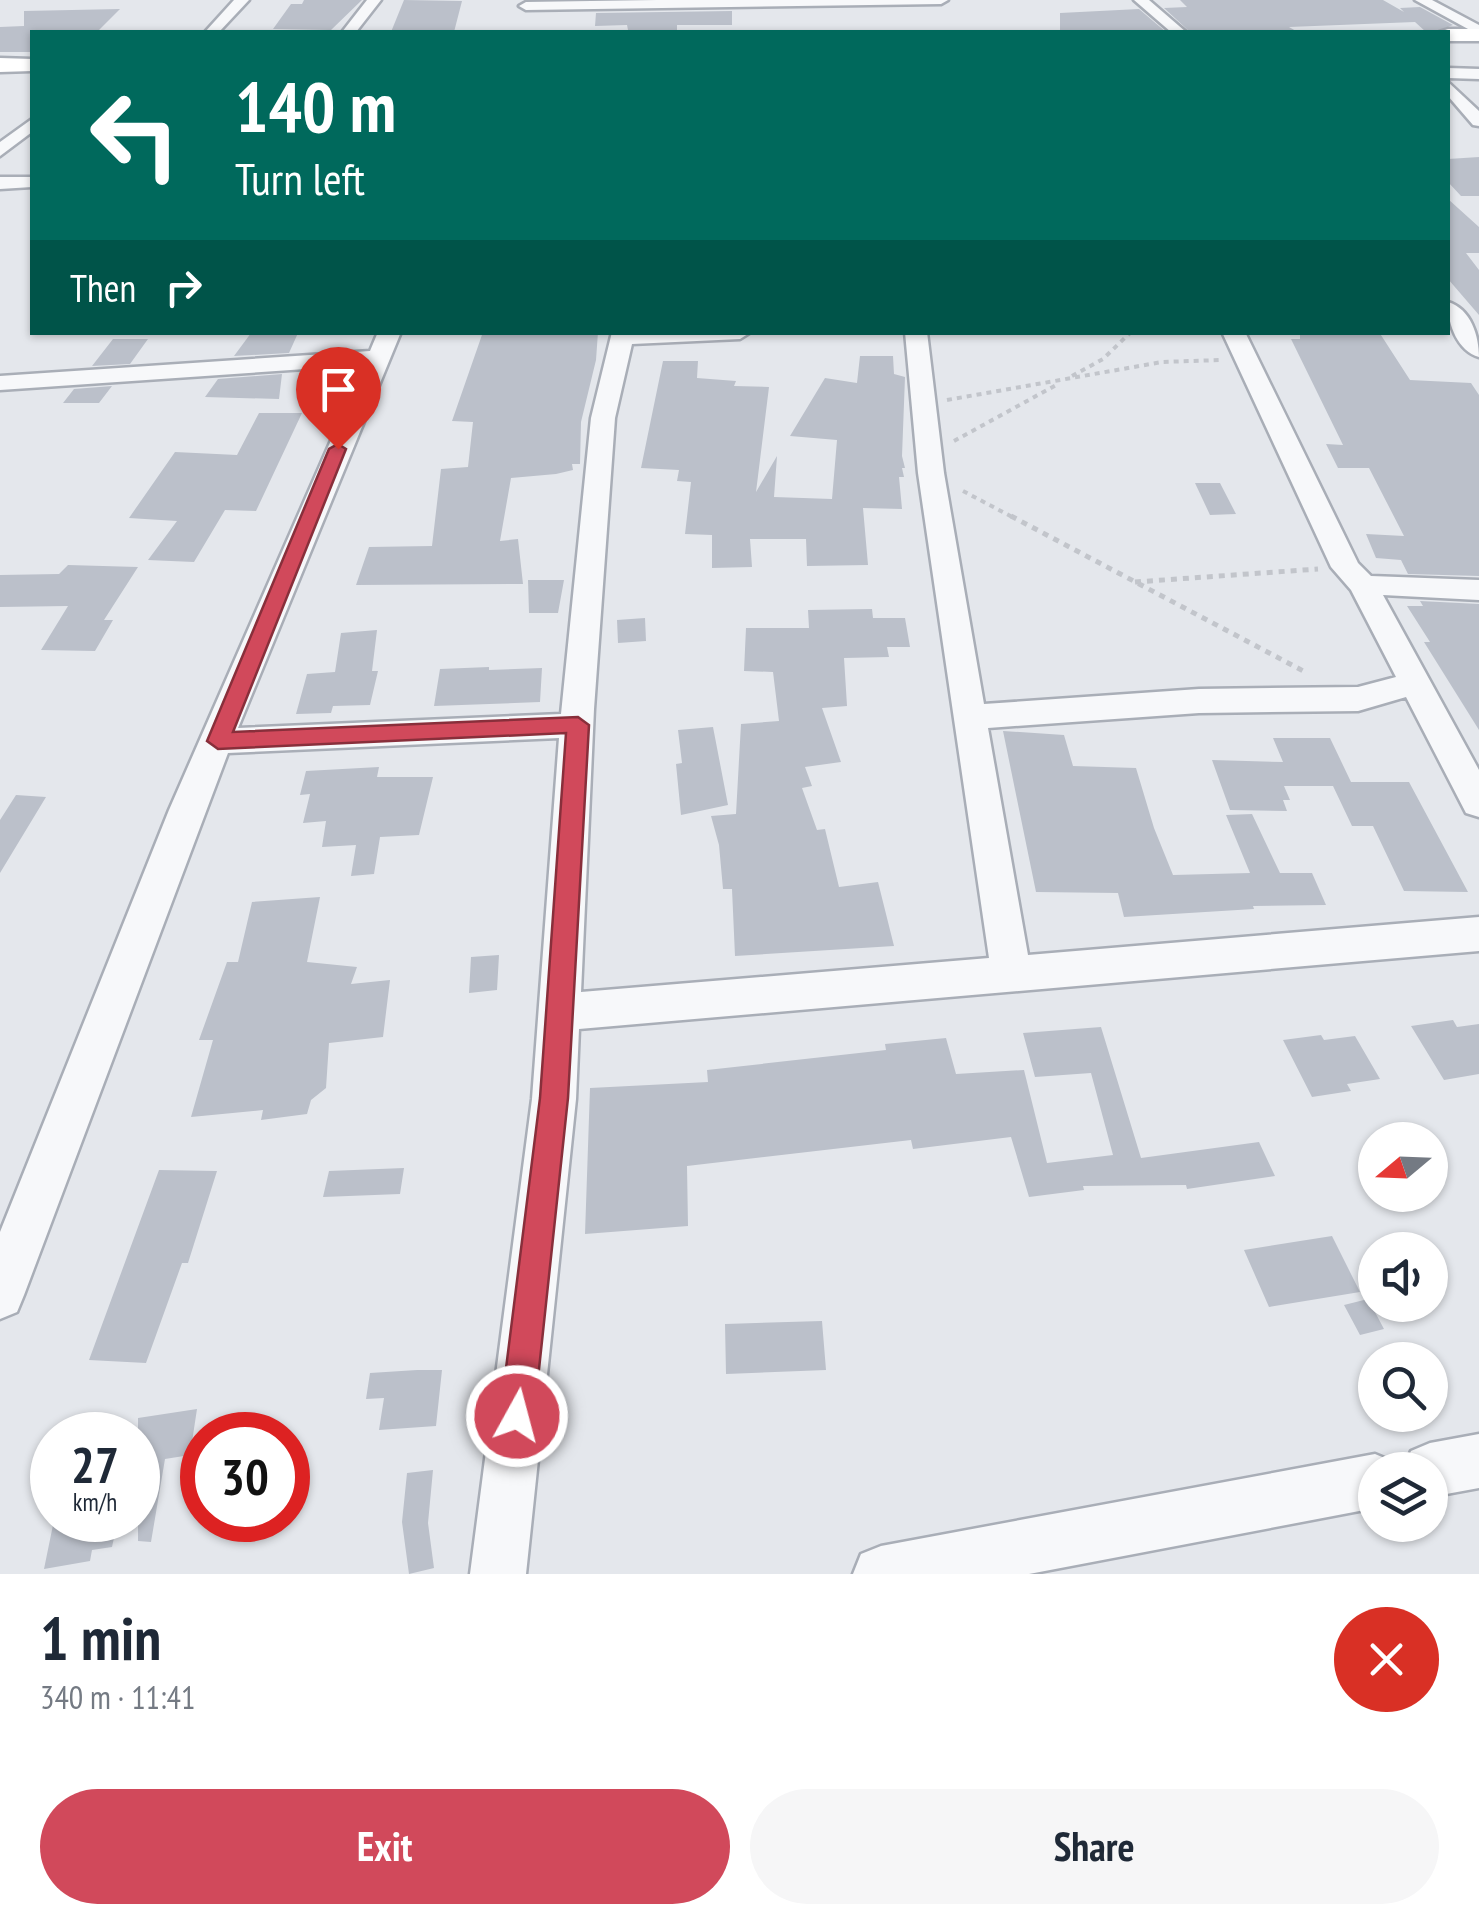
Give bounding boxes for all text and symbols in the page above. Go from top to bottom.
text: 140 m [235,61,396,151]
icon: left [70,70,200,200]
text: Turn left [235,149,365,207]
icon: right [156,260,211,315]
text: Then [70,263,136,312]
pin [296,347,381,450]
icon: arrive [311,362,366,417]
north arrow [1358,1122,1448,1212]
map controls [1358,1122,1448,1542]
button: sound [1358,1232,1448,1322]
button: search [1358,1342,1448,1432]
position arrow [465,1364,569,1468]
speed limit sign: 30 [180,1412,310,1542]
text: 27 [71,1432,119,1497]
button: layers [1358,1452,1448,1542]
text: km/h [73,1486,117,1518]
text: 1 min [40,1599,161,1677]
button: close [1334,1607,1439,1712]
text: 340 m · 11:41 [40,1676,195,1718]
button: Exit [40,1789,730,1904]
button: Share [750,1789,1439,1904]

